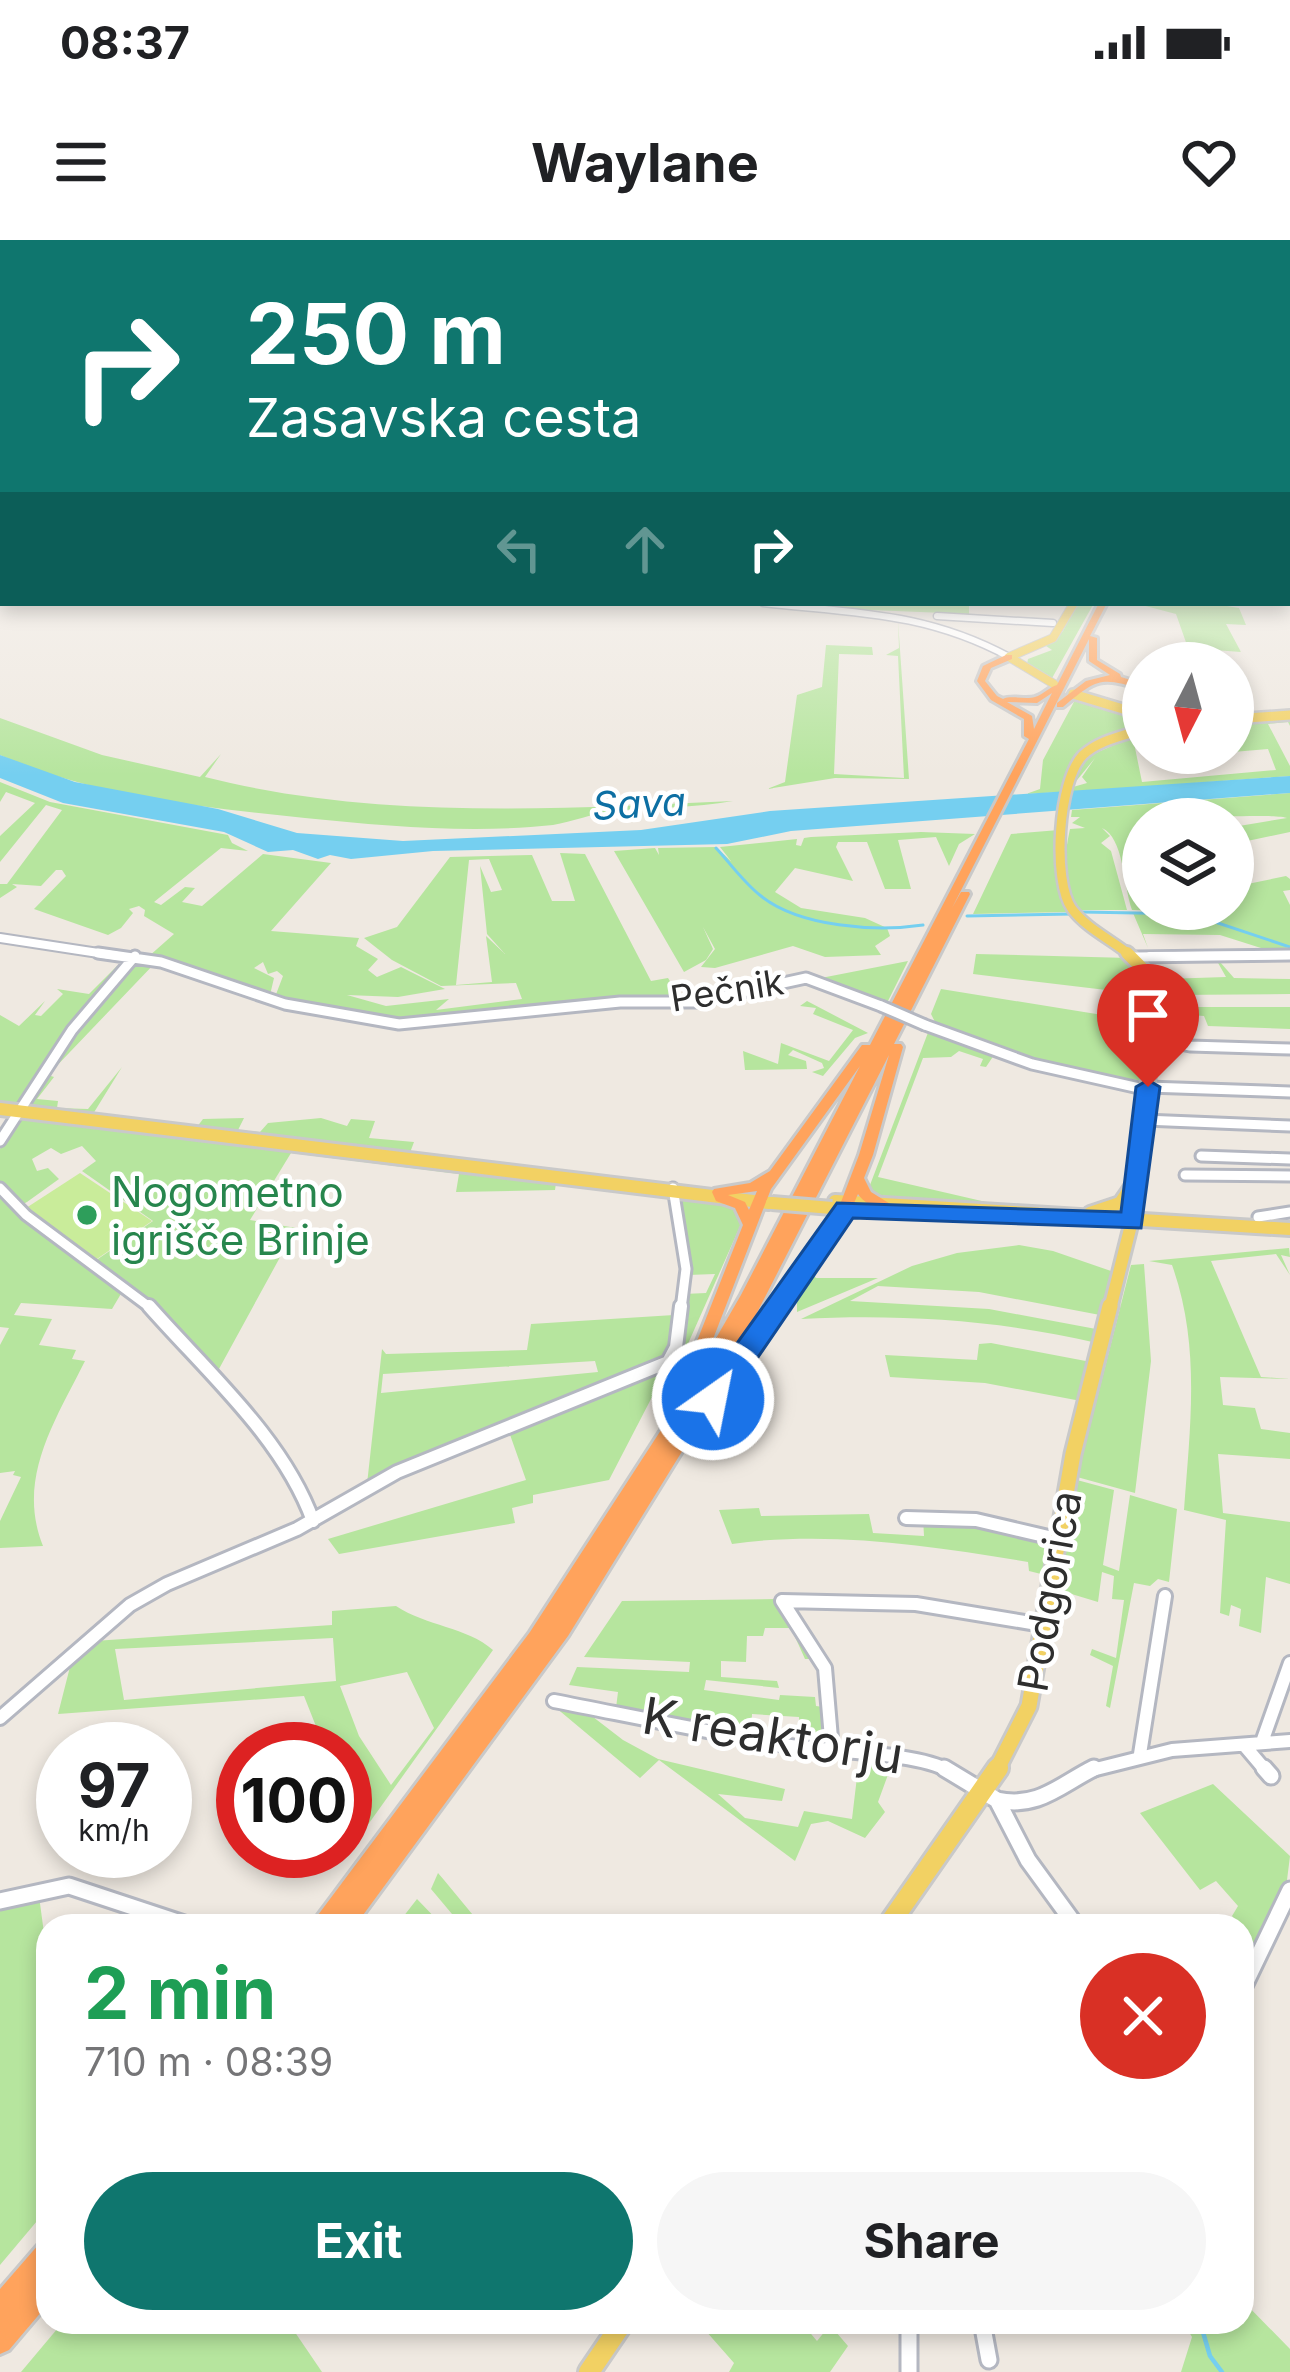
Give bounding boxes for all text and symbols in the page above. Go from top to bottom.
text: 08:37 [60,15,190,70]
icon: menu [48,129,114,195]
icon: heart [1176,129,1242,195]
text: Waylane [531,130,759,195]
text: 250 m [246,283,506,384]
icon: right [48,288,204,444]
text: Zasavska cesta [246,385,641,450]
icon: left [486,516,552,582]
icon: ahead [612,516,678,582]
icon: right [738,516,804,582]
north arrow [1122,642,1254,774]
map controls [1122,642,1254,930]
water label: Sava [591,777,687,829]
button: layers [1122,798,1254,930]
street label: Pečnik [667,959,787,1021]
pin [1097,964,1199,1087]
icon: arrive [1115,982,1181,1048]
place label: Nogometno igrišče Brinje [111,1166,370,1265]
marker: Nogometno igrišče Brinje [74,1202,100,1228]
position arrow [650,1336,776,1462]
street label: Podgorica [1006,1487,1092,1695]
street label: K reaktorju [638,1684,908,1786]
speed limit sign: 100 [216,1722,372,1878]
text: 97 [78,1749,150,1821]
text: km/h [78,1812,150,1848]
text: 2 min [84,1949,276,2036]
button: close [1080,1953,1206,2079]
text: 710 m · 08:39 [84,2038,333,2085]
button: Exit [84,2172,633,2310]
button: Share [657,2172,1206,2310]

